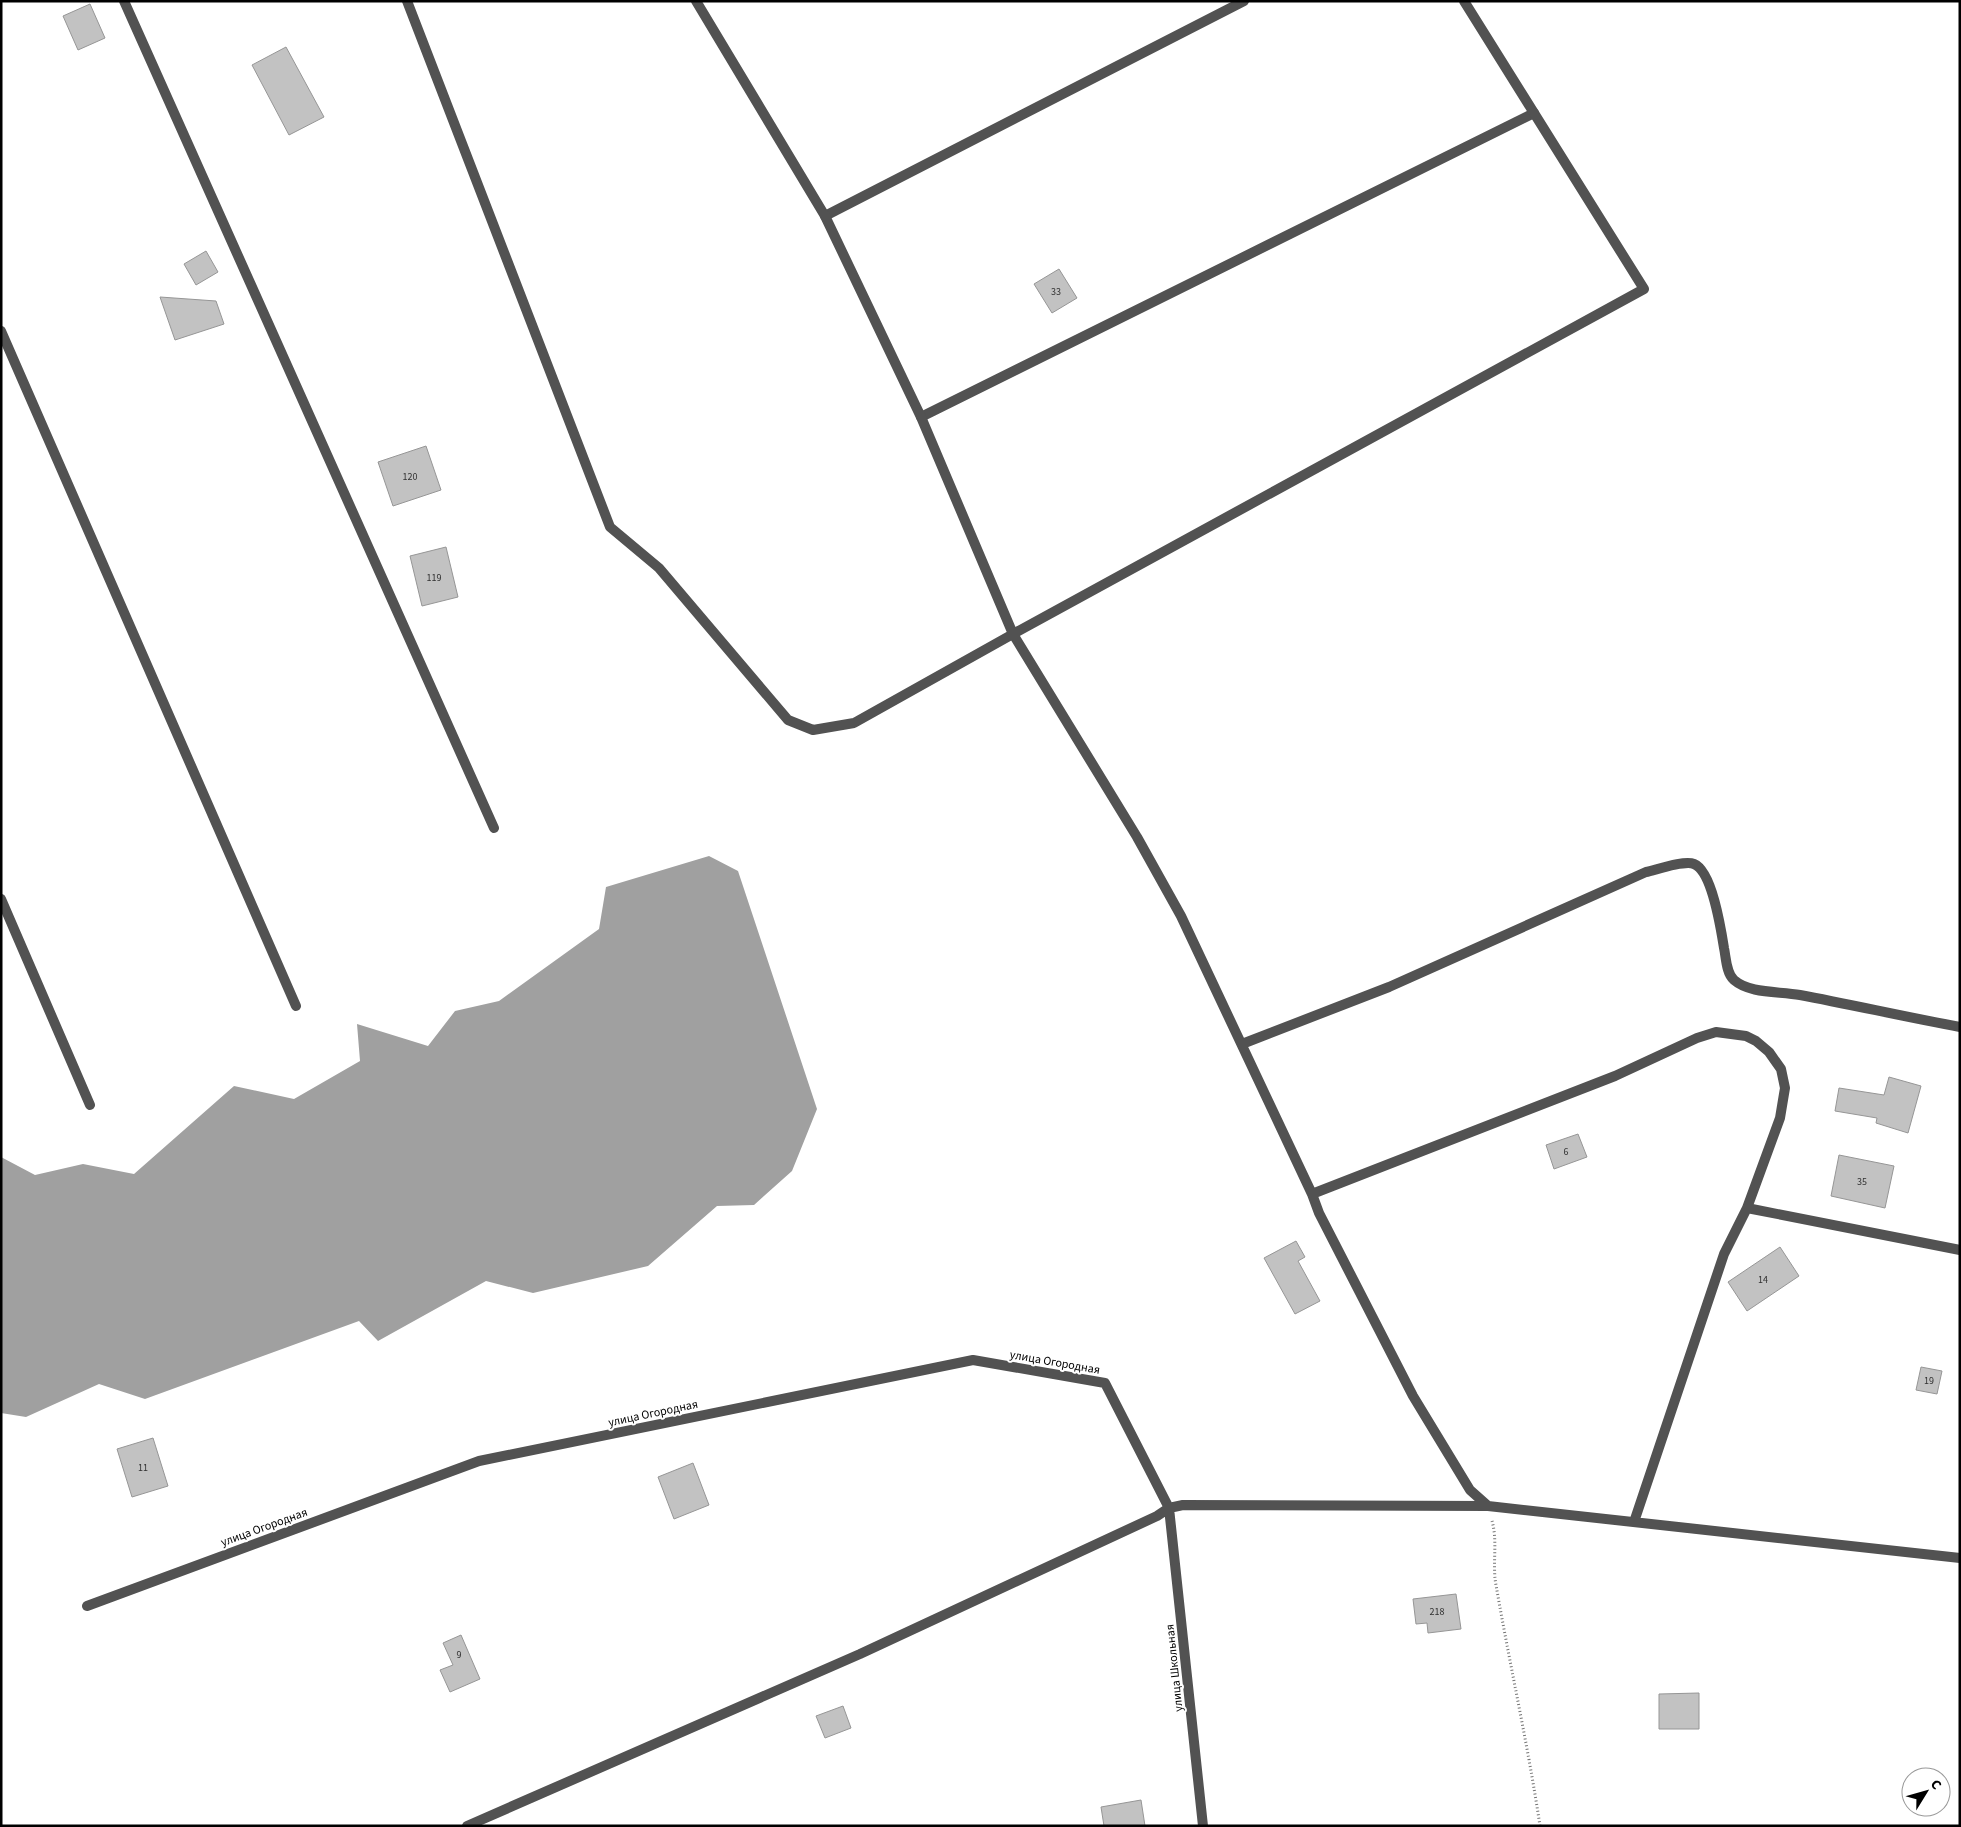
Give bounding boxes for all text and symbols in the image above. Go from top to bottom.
house number: 33 [1051,285,1061,299]
house number: 120 [403,470,417,484]
house number: 119 [427,571,441,585]
house number: 6 [1564,1145,1569,1159]
house number: 35 [1857,1175,1867,1189]
house number: 14 [1758,1273,1768,1287]
street label: улица Огородная [1008,1346,1101,1379]
house number: 19 [1924,1374,1934,1388]
street label: улица Огородная [607,1396,700,1431]
house number: 11 [138,1461,148,1475]
street label: улица Огородная [218,1504,310,1551]
house number: 218 [1430,1605,1444,1619]
street label: улица Школьная [1161,1623,1188,1713]
house number: 9 [457,1648,462,1662]
north arrow [1901,1767,1951,1817]
text: С [1925,1776,1946,1794]

